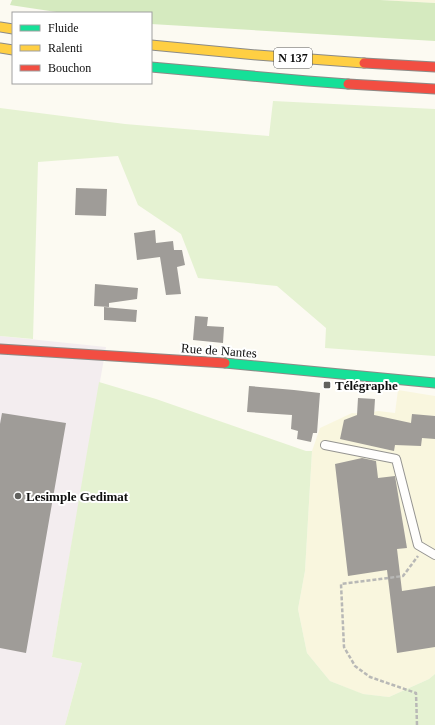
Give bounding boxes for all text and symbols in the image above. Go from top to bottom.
legend [12,12,152,84]
text: Fluide [48,21,79,35]
text: Ralenti [48,41,83,55]
road number: N 137 [274,48,312,68]
text: Bouchon [48,61,91,75]
street label: Rue de Nantes [181,340,257,361]
place label: Télégraphe [335,378,398,393]
marker: Télégraphe [322,380,332,390]
place label: Lesimple Gedimat [26,489,129,504]
marker: Lesimple Gedimat [13,491,23,501]

